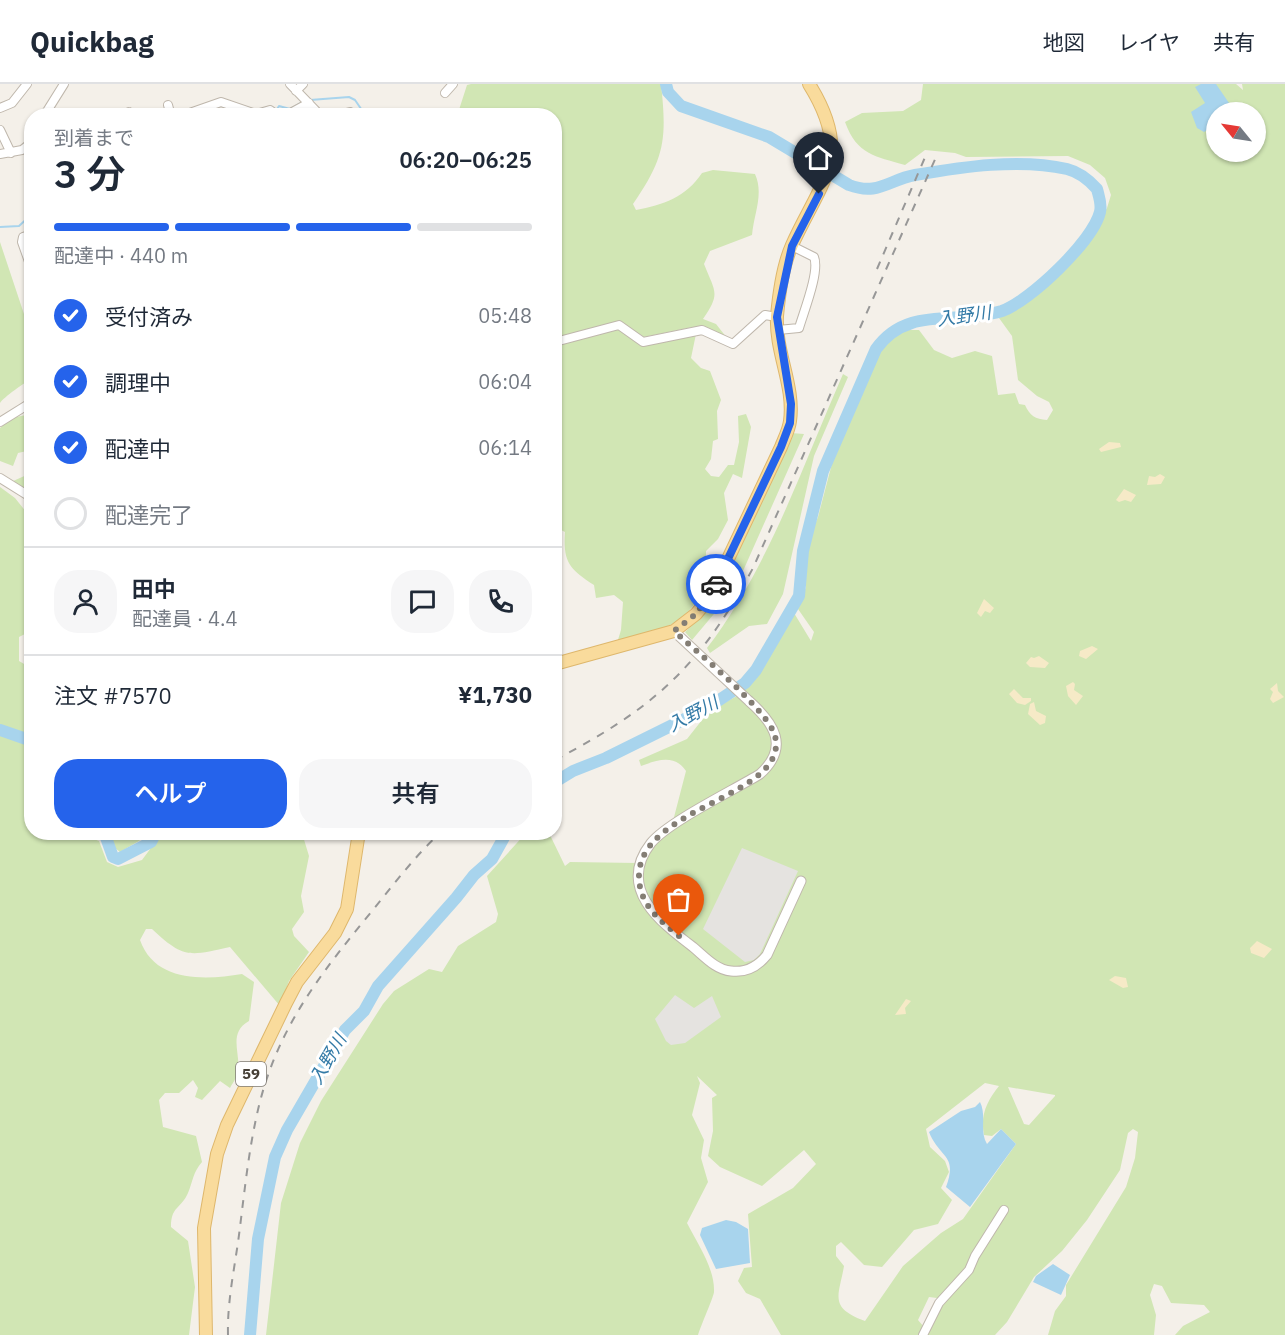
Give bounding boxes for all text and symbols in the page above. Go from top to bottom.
text: Quickbag [30,23,154,60]
text: 地図 [1043,28,1085,56]
text: レイヤ [1118,28,1180,56]
text: 共有 [1213,28,1255,56]
north arrow [1206,102,1266,162]
map controls [1206,102,1266,162]
text: 到着まで [54,124,134,151]
pin [793,132,844,194]
icon: home [802,141,835,174]
text: 06:20–06:25 [399,145,532,174]
text: 3 分 [54,148,126,199]
text: 配達中 · 440 m [54,242,188,269]
icon: check [54,299,87,332]
water label: 入野川 [936,300,994,331]
text: 受付済み [105,302,193,331]
text: 05:48 [478,302,532,329]
icon: check [54,365,87,398]
text: 調理中 [105,368,171,397]
text: 06:04 [478,368,532,395]
icon: check [54,431,87,464]
text: 配達中 [105,434,171,463]
text: 06:14 [478,434,532,461]
text: 配達完了 [105,500,193,529]
courier [686,554,746,614]
icon: car [700,568,733,601]
button: person [54,570,117,633]
button: chat [391,570,454,633]
button: phone [469,570,532,633]
text: 田中 [132,574,176,603]
text: 配達員 · 4.4 [132,605,237,632]
text: ¥1,730 [458,680,532,709]
text: 注文 #7570 [54,681,172,710]
water label: 入野川 [664,690,724,736]
button: ヘルプ [54,759,287,828]
button: 共有 [299,759,532,828]
pin [653,874,704,936]
icon: bag [662,883,695,916]
water label: 入野川 [304,1028,352,1088]
road number: 59 [236,1062,266,1086]

